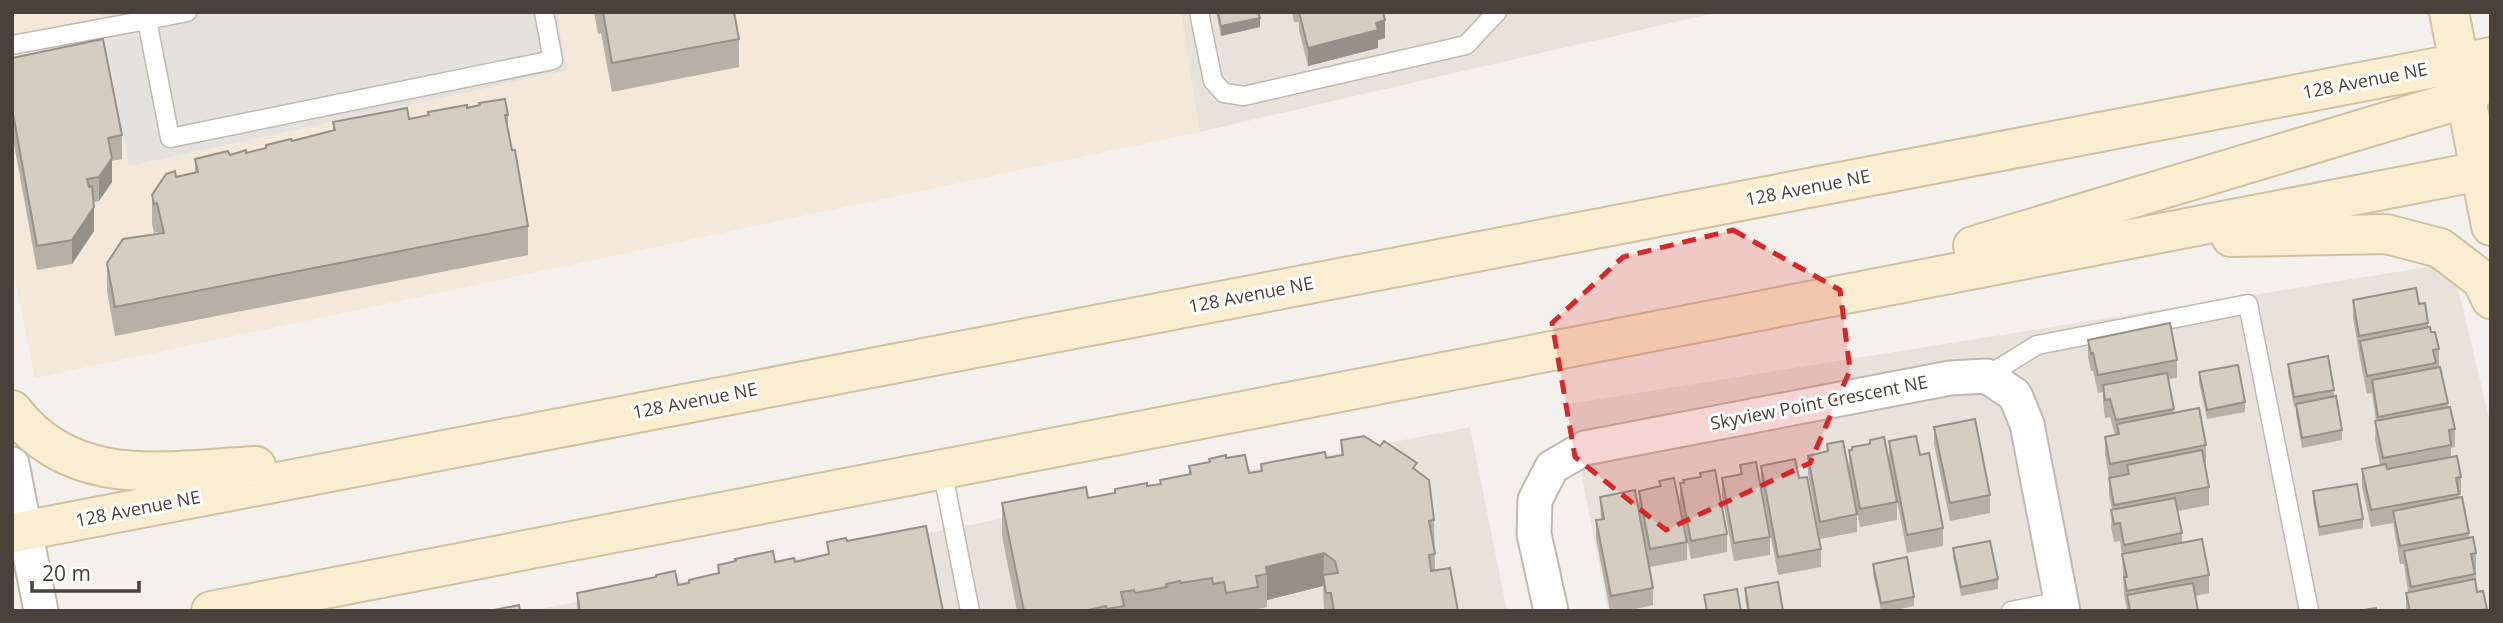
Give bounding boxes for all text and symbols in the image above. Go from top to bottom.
street label: 128 Avenue NE [2300,56,2429,104]
street label: 128 Avenue NE [1743,163,1872,211]
street label: 128 Avenue NE [1186,270,1315,318]
street label: Skyview Point Crescent NE [1708,369,1929,435]
street label: 128 Avenue NE [630,376,759,424]
street label: 128 Avenue NE [73,484,202,532]
scale bar [32,550,138,594]
text: 20 m [42,559,91,587]

